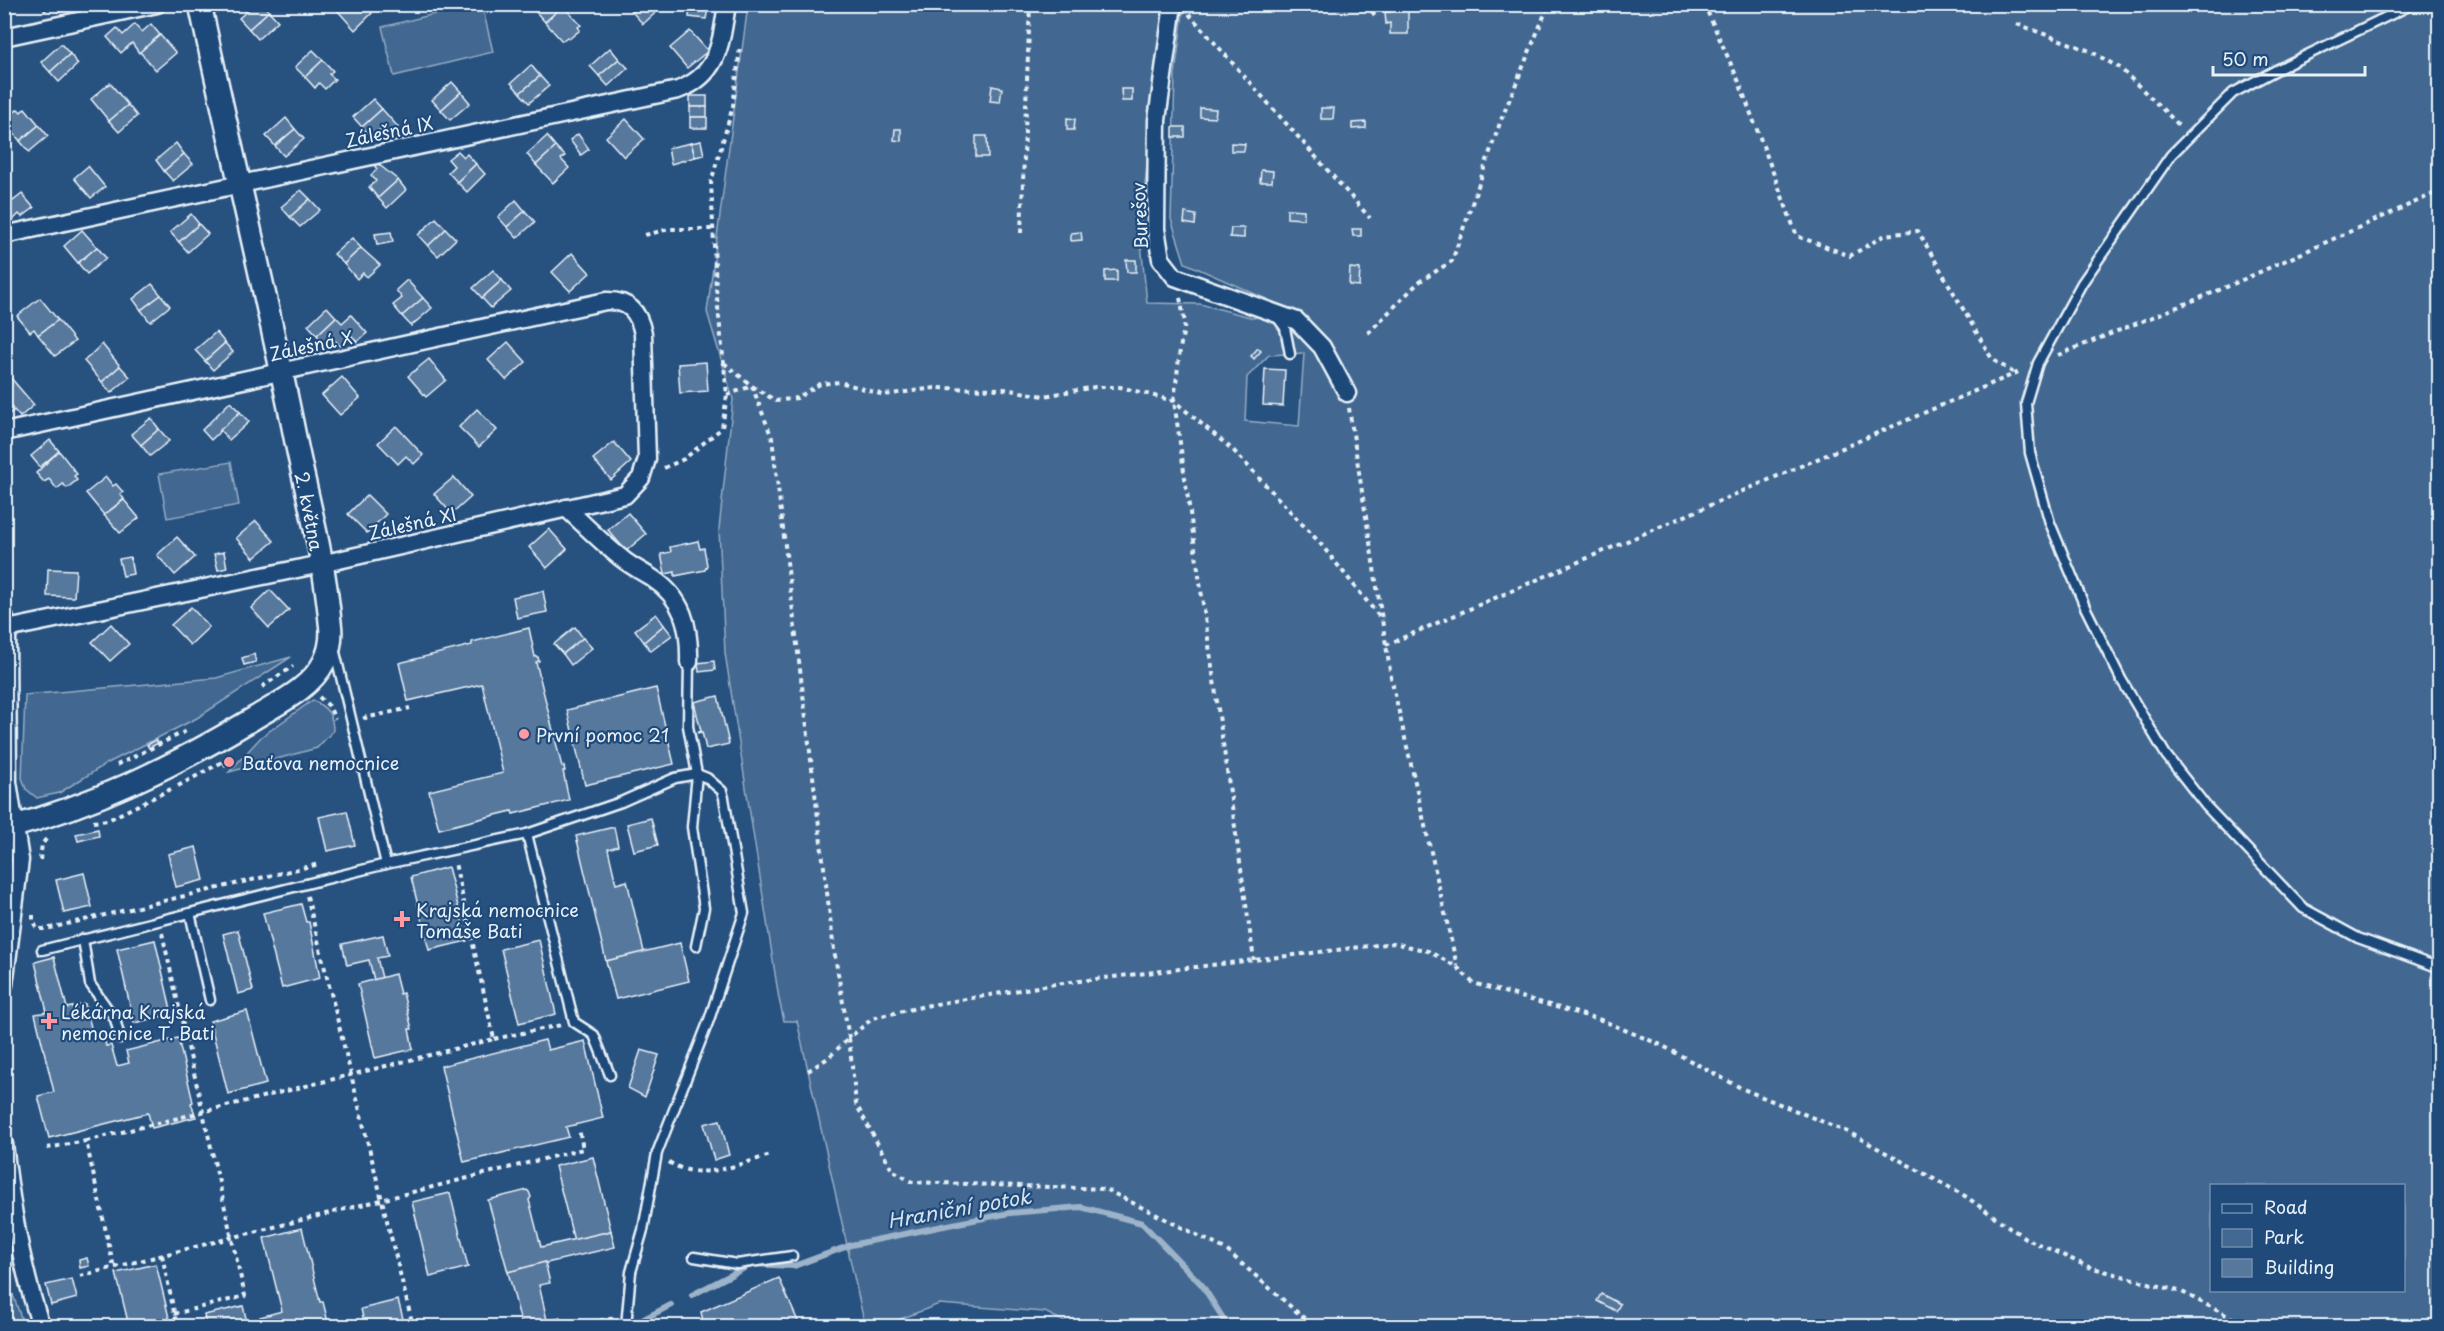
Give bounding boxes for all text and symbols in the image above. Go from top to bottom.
scale bar [2213,39,2364,77]
text: 50 m [2222,45,2269,72]
street label: Zálešná IX [342,108,436,154]
street label: Burešov [1124,182,1154,250]
street label: Zálešná X [267,323,355,367]
street label: 2. května [289,469,331,554]
street label: Zálešná XI [365,500,459,546]
place label: První pomoc 21 [536,721,669,748]
marker: První pomoc 21 [517,727,531,741]
place label: Baťova nemocnice [241,749,399,776]
marker: Baťova nemocnice [222,755,236,769]
place label: Krajská nemocnice Tomáše Bati [416,896,579,944]
marker: Krajská nemocnice Tomáše Bati [393,910,411,928]
place label: Lékárna Krajská nemocnice T. Bati [61,998,215,1046]
marker: Lékárna Krajská nemocnice T. Bati [42,1014,56,1028]
water label: Hraniční potok [885,1181,1034,1235]
legend [2210,1184,2405,1292]
text: Road [2264,1193,2308,1220]
text: Park [2264,1223,2304,1250]
text: Building [2264,1253,2334,1280]

